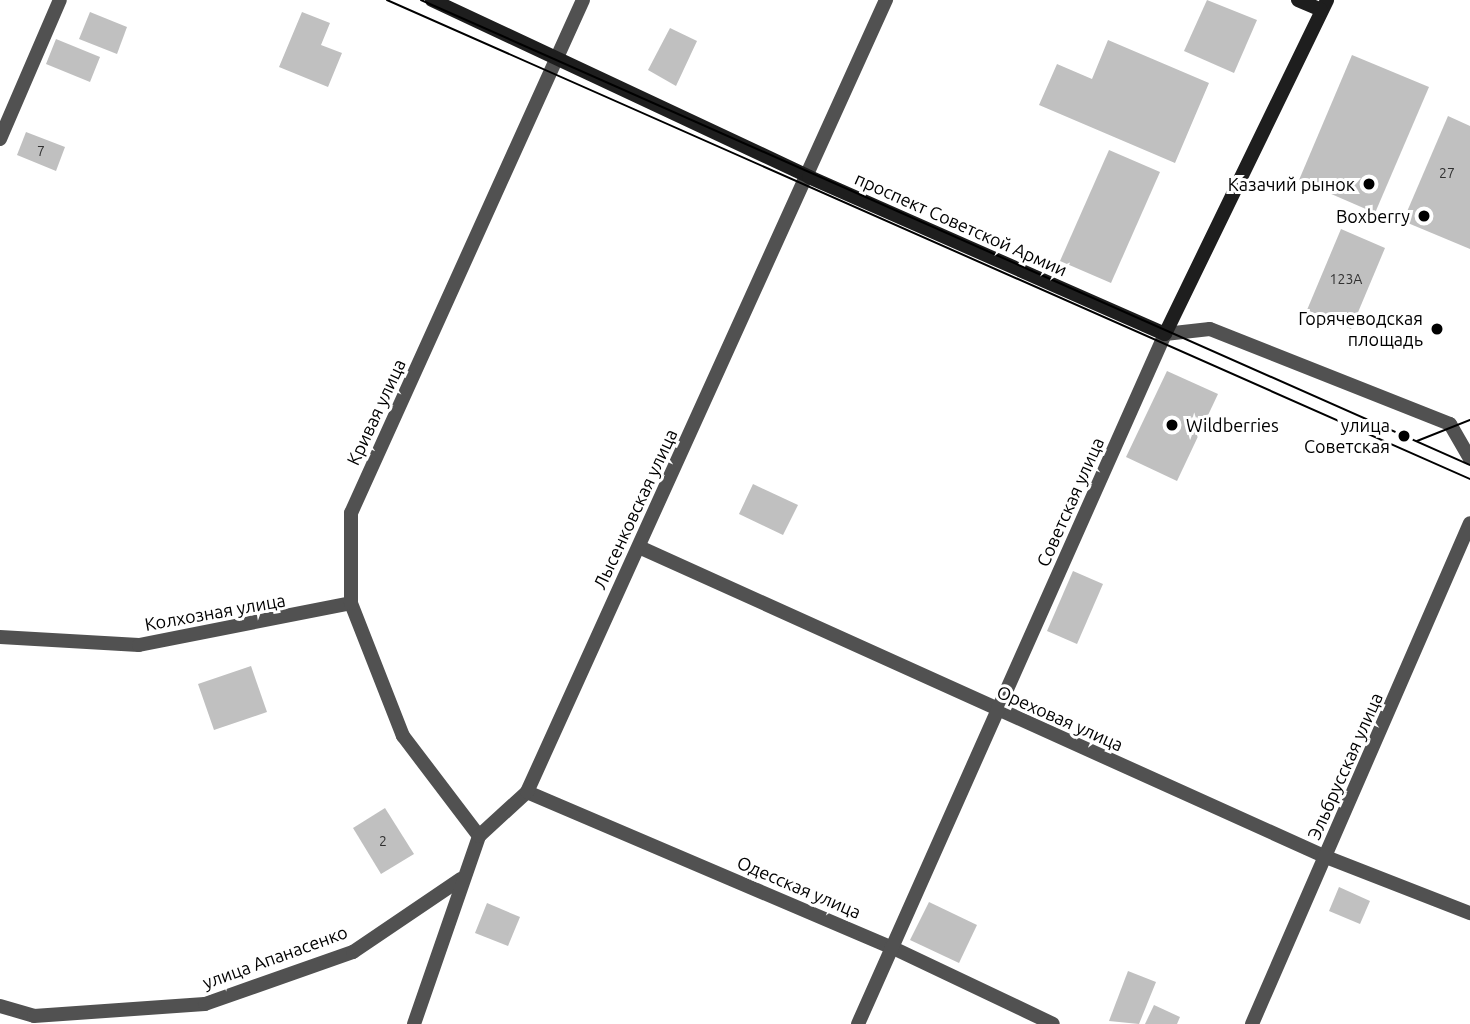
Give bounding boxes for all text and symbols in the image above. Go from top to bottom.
house number: 7 [37,143,45,159]
house number: 27 [1439,165,1455,181]
street label: проспект Советской Армии [852,167,1070,281]
place label: Казачий рынок [1228,173,1355,195]
marker: Казачий рынок [1361,176,1377,192]
place label: Boxberry [1336,205,1410,227]
marker: Boxberry [1416,208,1432,224]
house number: 123А [1330,271,1362,287]
place label: Горячеводская площадь [1298,308,1423,350]
marker: Горячеводская площадь [1429,321,1445,337]
street label: Кривая улица [342,356,410,468]
place label: Wildberries [1186,414,1279,436]
place label: улица Советская [1304,415,1390,458]
marker: Wildberries [1164,417,1180,433]
street label: Лысенковская улица [588,426,682,592]
marker: улица Советская [1396,428,1412,444]
street label: Советская улица [1032,434,1108,570]
street label: Колхозная улица [143,589,287,635]
street label: Ореховая улица [993,680,1127,756]
street label: Эльбрусская улица [1303,689,1387,843]
house number: 2 [379,833,387,849]
street label: Одесская улица [734,851,864,923]
street label: улица Апанасенко [200,921,350,993]

